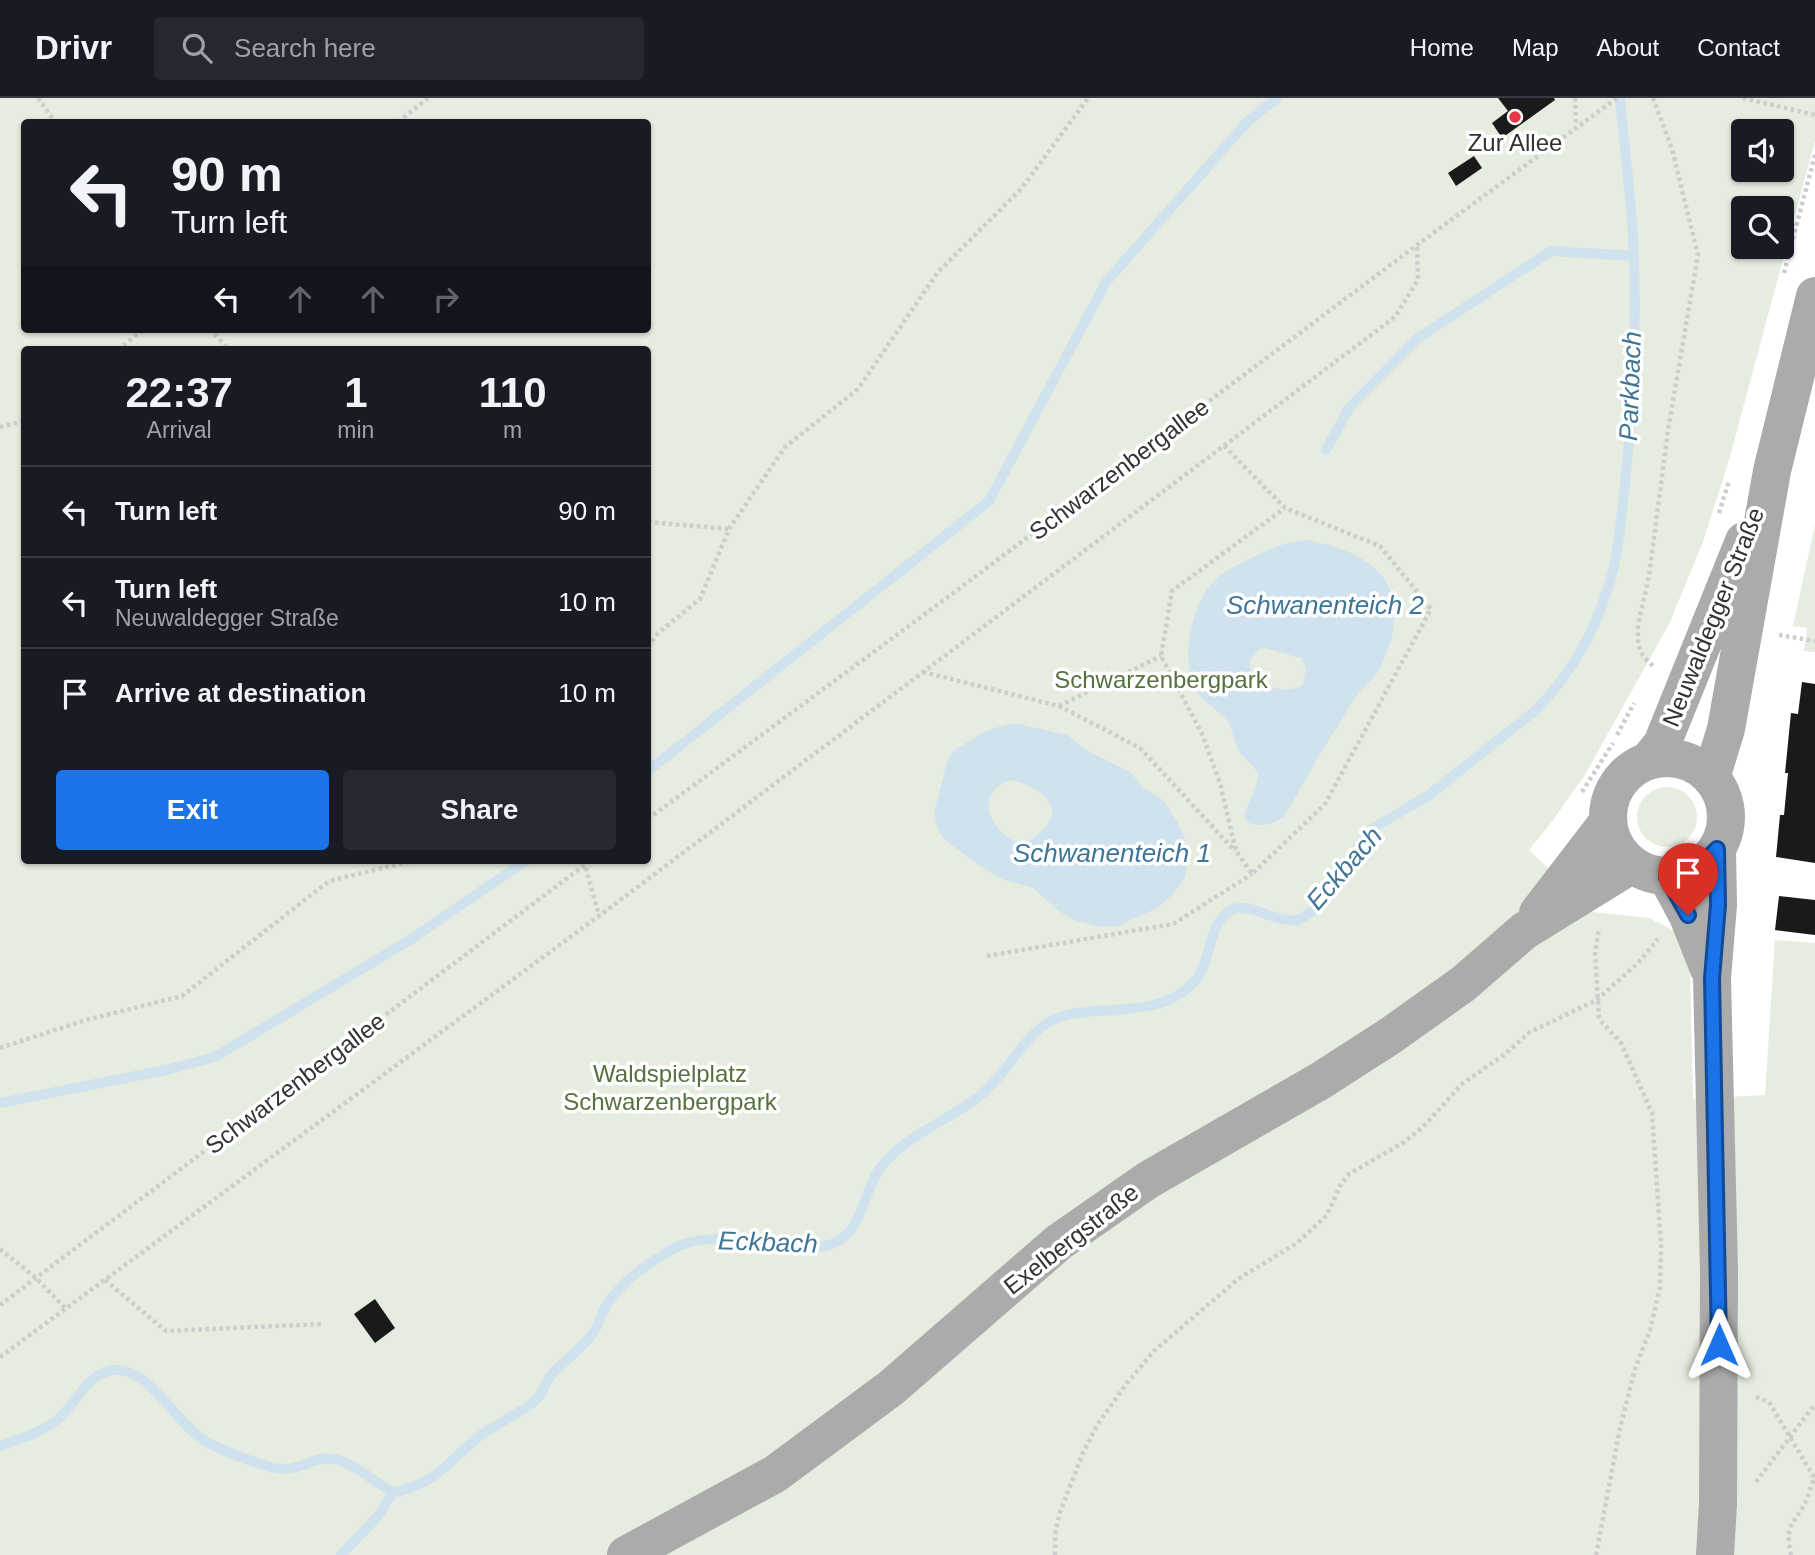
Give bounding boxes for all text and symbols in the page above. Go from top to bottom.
search box [154,17,644,80]
text: Drivr [35,29,112,66]
icon: search [178,29,216,67]
text: Search here [234,33,376,63]
text: Home [1410,34,1474,61]
text: Map [1512,34,1559,61]
text: About [1597,34,1659,61]
text: Contact [1697,34,1780,61]
marker: Zur Allee [1507,109,1523,125]
map controls [1731,119,1794,259]
button: sound [1731,119,1794,182]
place label: Zur Allee [1468,129,1562,156]
icon: left [56,147,147,238]
text: 90 m [171,147,283,201]
button: search [1731,196,1794,259]
text: Turn left [171,204,287,240]
icon: left [208,280,246,318]
icon: ahead [281,280,319,318]
icon: ahead [354,280,392,318]
icon: right [427,280,465,318]
water label: Parkbach [1613,331,1647,441]
text: 22:37 [125,369,233,416]
text: 1 [344,369,368,416]
text: 110 [479,369,547,416]
street label: Schwarzenbergallee [1024,393,1214,545]
text: Arrival [147,417,212,443]
text: min [337,417,374,443]
text: m [503,417,522,443]
icon: left [56,493,94,531]
text: Turn left [115,496,217,526]
text: 90 m [558,496,616,526]
street label: Neuwaldegger Straße [1657,504,1769,730]
text: Turn left [115,574,217,604]
icon: left [56,584,94,622]
text: 10 m [558,587,616,617]
water label: Schwanenteich 2 [1226,590,1425,620]
text: Neuwaldegger Straße [115,605,339,631]
park label: Schwarzenbergpark [1054,666,1269,693]
icon: arrive [56,675,94,713]
text: Arrive at destination [115,678,366,708]
text: 10 m [558,678,616,708]
button: Exit [56,770,329,850]
button: Share [343,770,616,850]
water label: Eckbach [1300,821,1388,915]
water label: Schwanenteich 1 [1013,838,1211,868]
pin [1658,843,1718,915]
icon: arrive [1669,854,1707,892]
street label: Schwarzenbergallee [200,1007,390,1159]
park label: Waldspielplatz Schwarzenbergpark [563,1060,778,1115]
street label: Exelbergstraße [999,1178,1143,1300]
water label: Eckbach [718,1225,818,1259]
position arrow [1682,1308,1756,1382]

